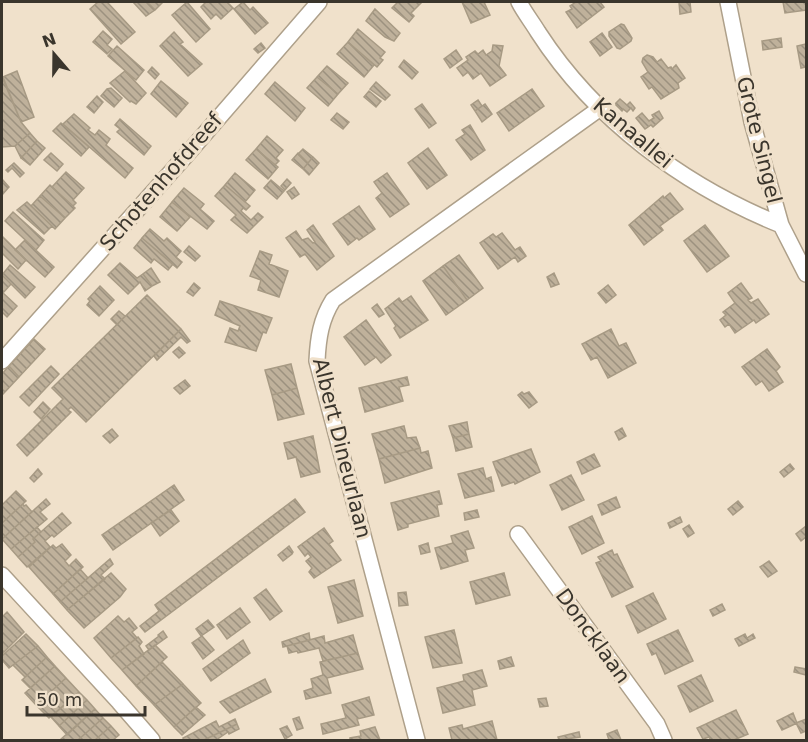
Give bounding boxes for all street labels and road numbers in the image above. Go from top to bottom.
street label: Grote Singel [732,74,786,206]
street label: Kanaallei [589,93,677,173]
street label: Schotenhofdreef [95,108,227,255]
street label: Albert Dineurlaan [308,355,376,541]
street label: Doncklaan [551,584,635,688]

